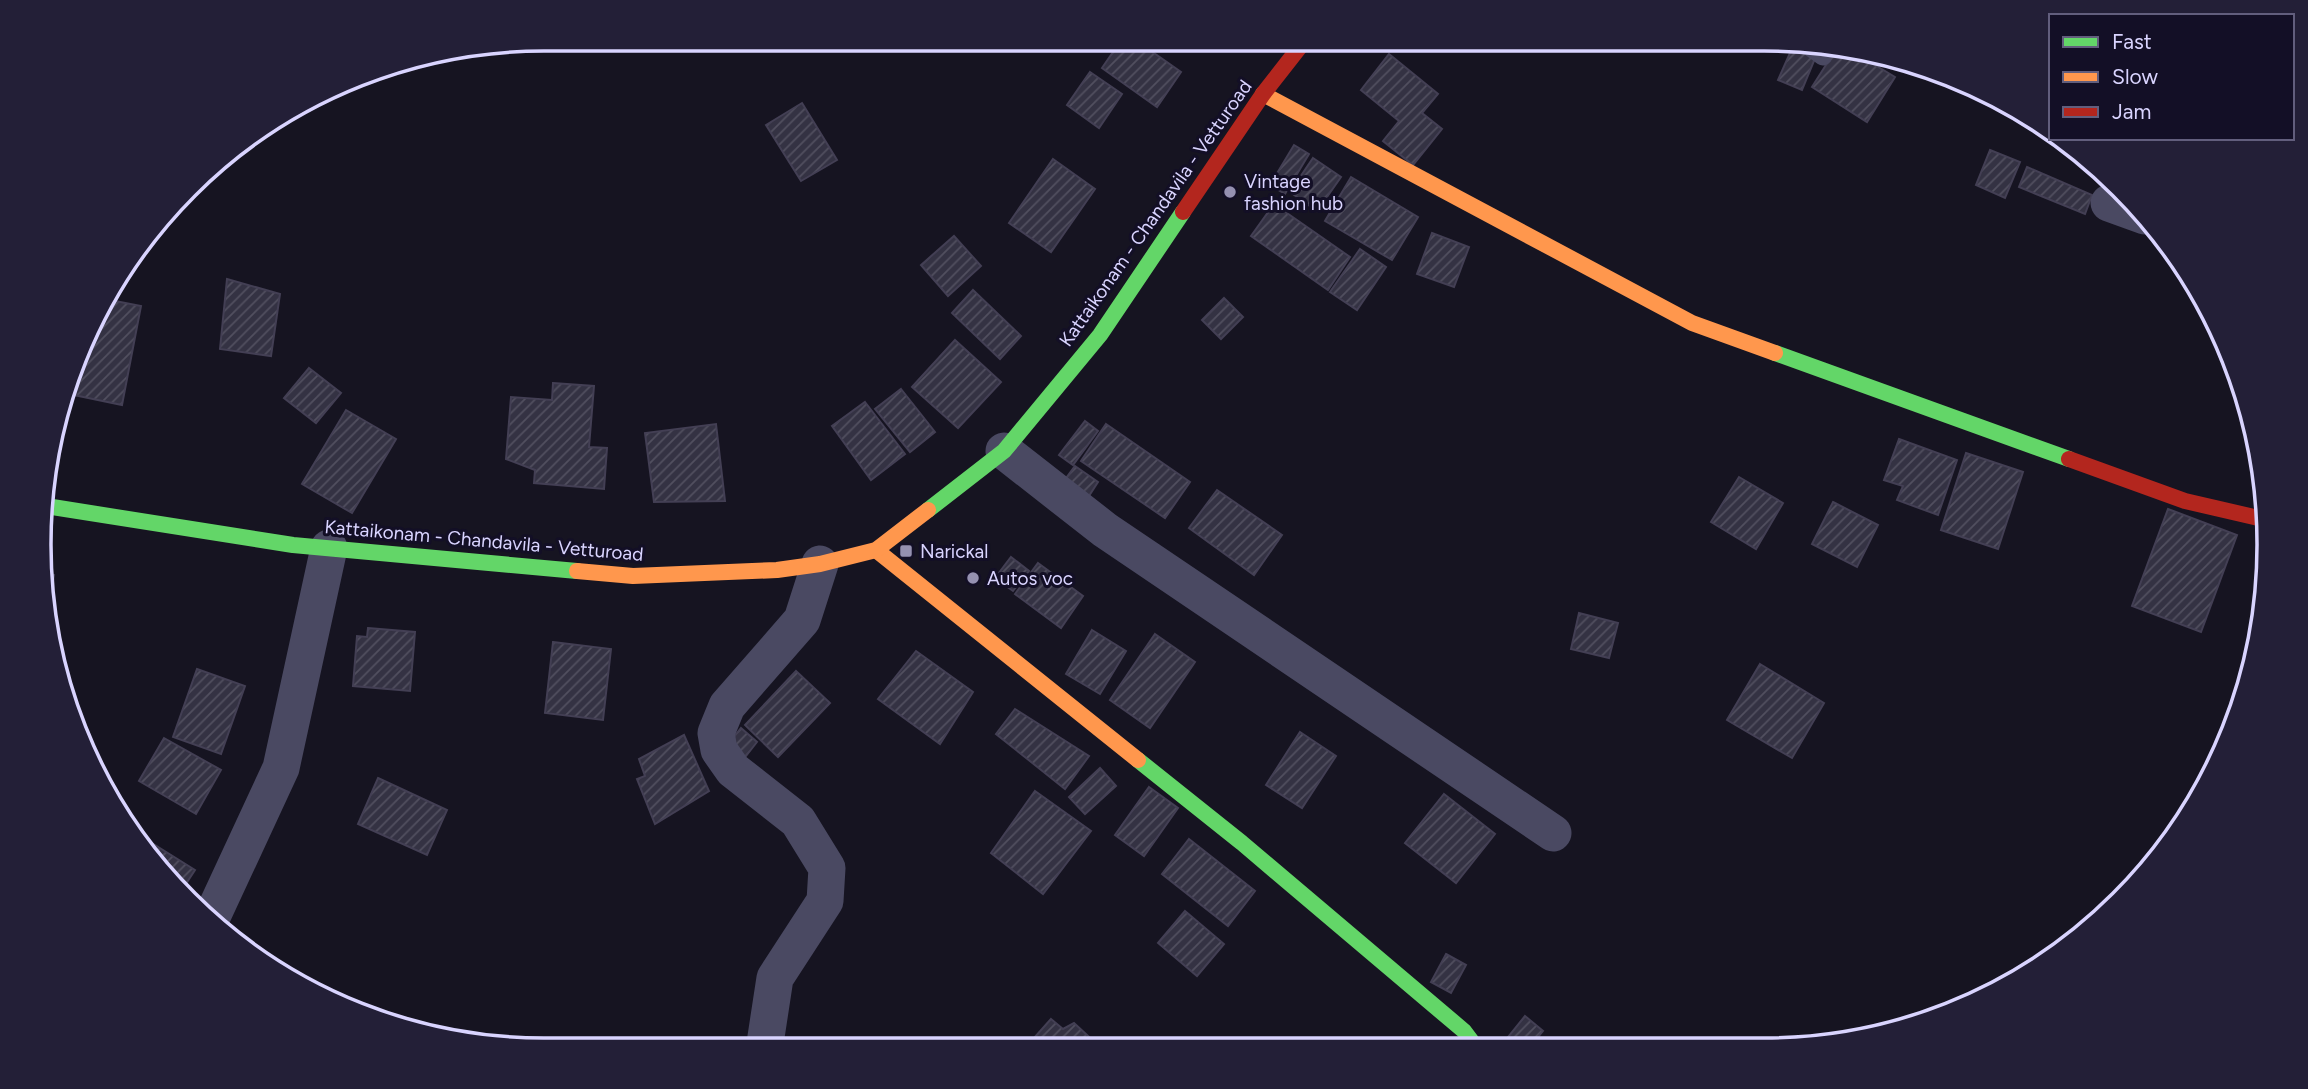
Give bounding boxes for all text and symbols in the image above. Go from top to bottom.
legend [2049,14,2294,140]
text: Fast [2112,29,2152,54]
text: Slow [2112,64,2158,89]
street label: Kattaikonam - Chandavila - Vetturoad [1054,76,1257,351]
text: Jam [2112,99,2151,124]
place label: Vintage fashion hub [1244,170,1343,215]
marker: Vintage fashion hub [1222,184,1238,200]
street label: Kattaikonam - Chandavila - Vetturoad [324,515,644,566]
place label: Narickal [920,540,988,563]
marker: Narickal [898,543,914,559]
place label: Autos voc [987,567,1073,590]
marker: Autos voc [965,570,981,586]

